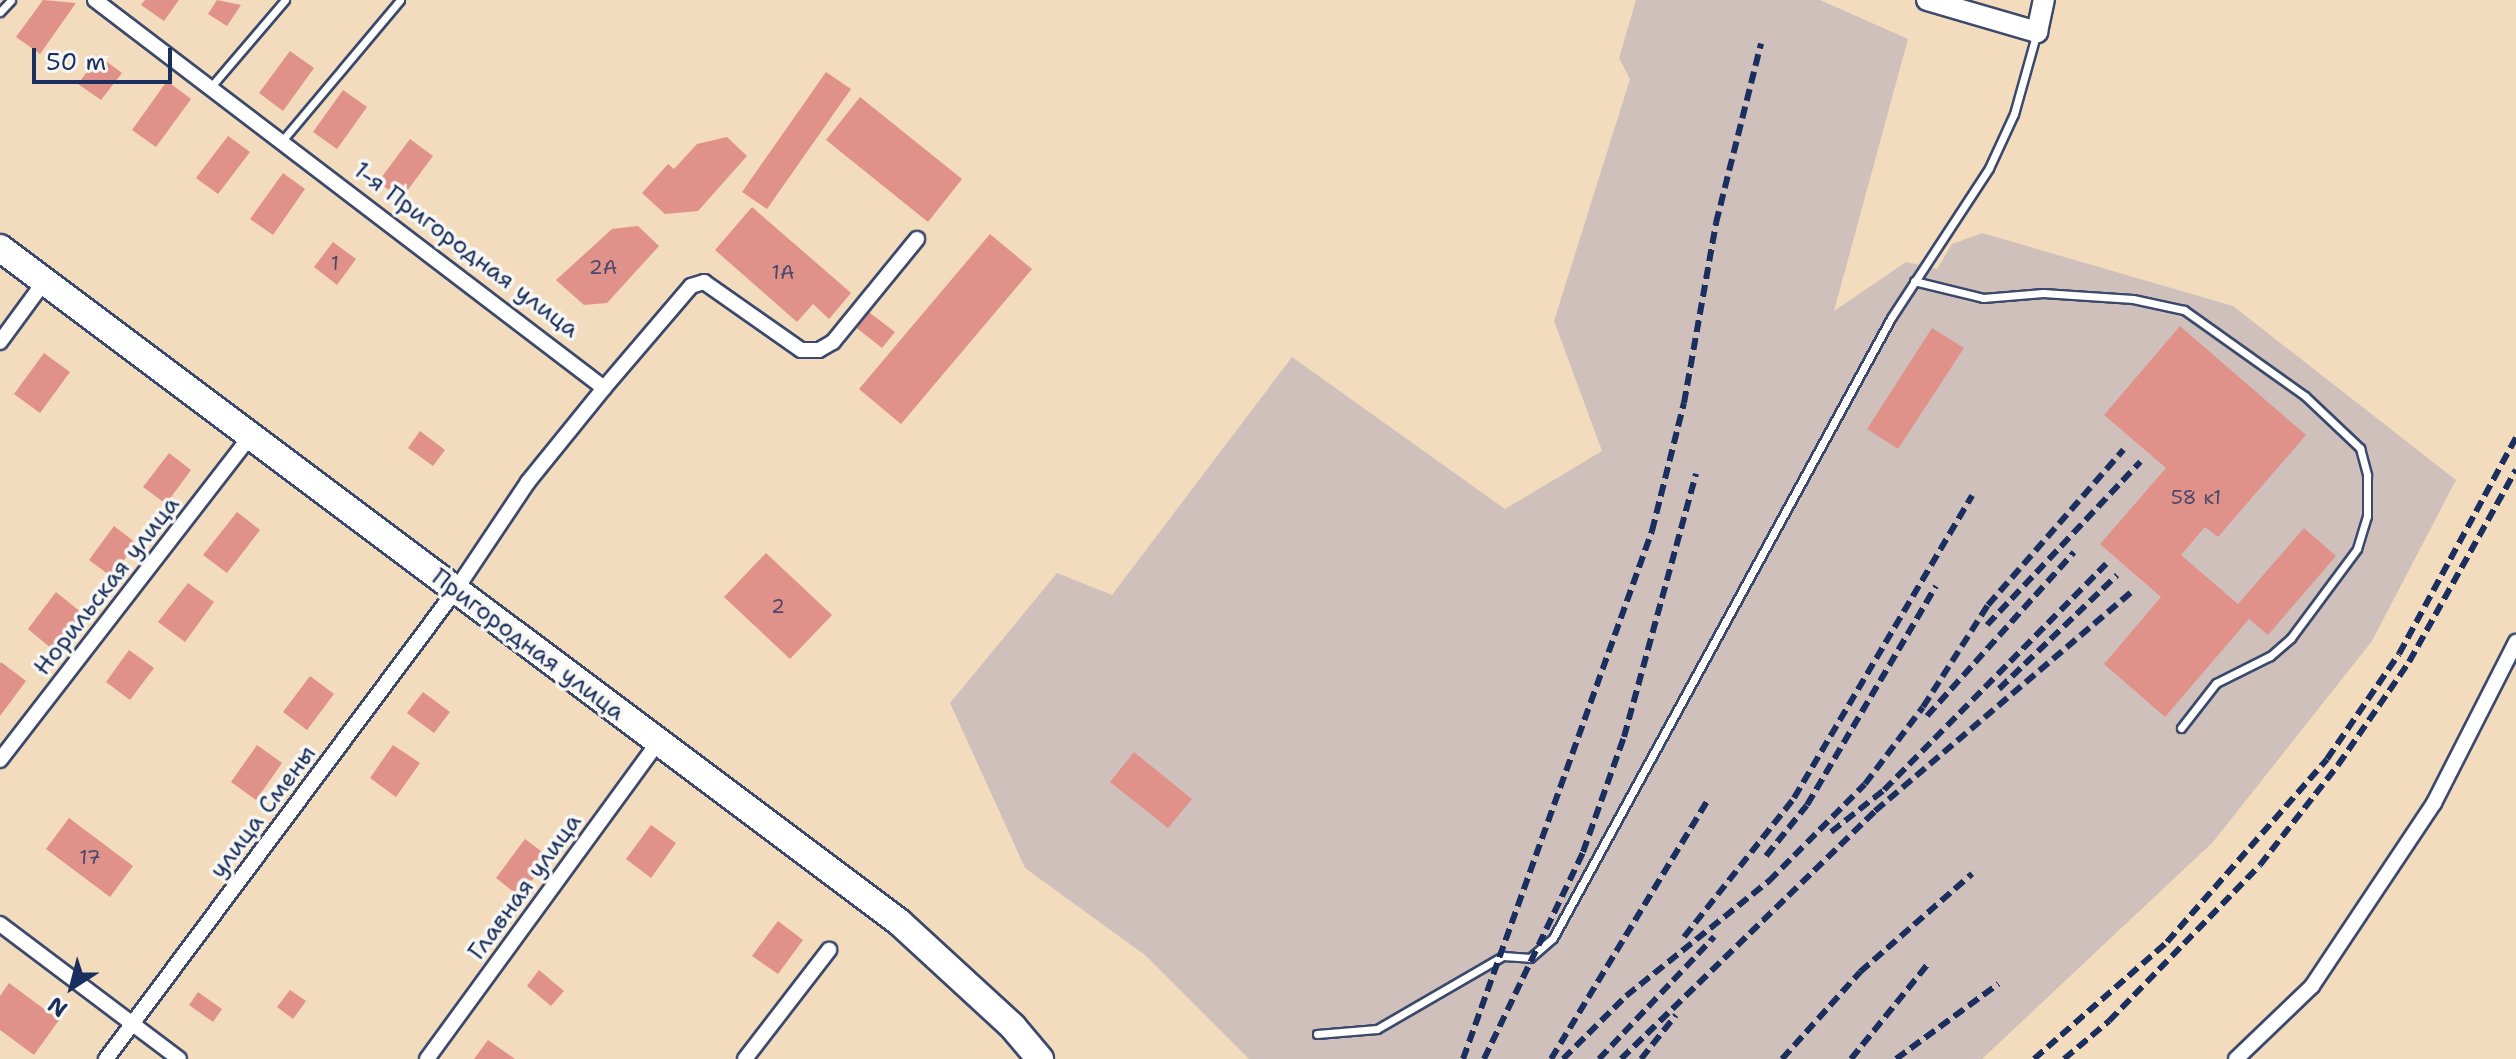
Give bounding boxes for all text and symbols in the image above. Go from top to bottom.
scale bar [36,32,176,82]
text: 50 m [46,46,106,78]
street label: 1-я Пригородная улица [348,156,584,344]
house number: 1 [331,251,339,275]
house number: 2А [589,255,617,279]
house number: 1А [772,260,794,284]
house number: 58 к1 [2171,485,2221,509]
street label: Норильская улица [28,491,186,681]
street label: Пригородная улица [426,563,630,727]
house number: 2 [771,594,785,618]
street label: улица Смены [204,740,322,884]
street label: Главная улица [462,808,588,966]
house number: 17 [79,845,101,869]
north arrow [32,947,112,1027]
text: N [42,990,73,1024]

